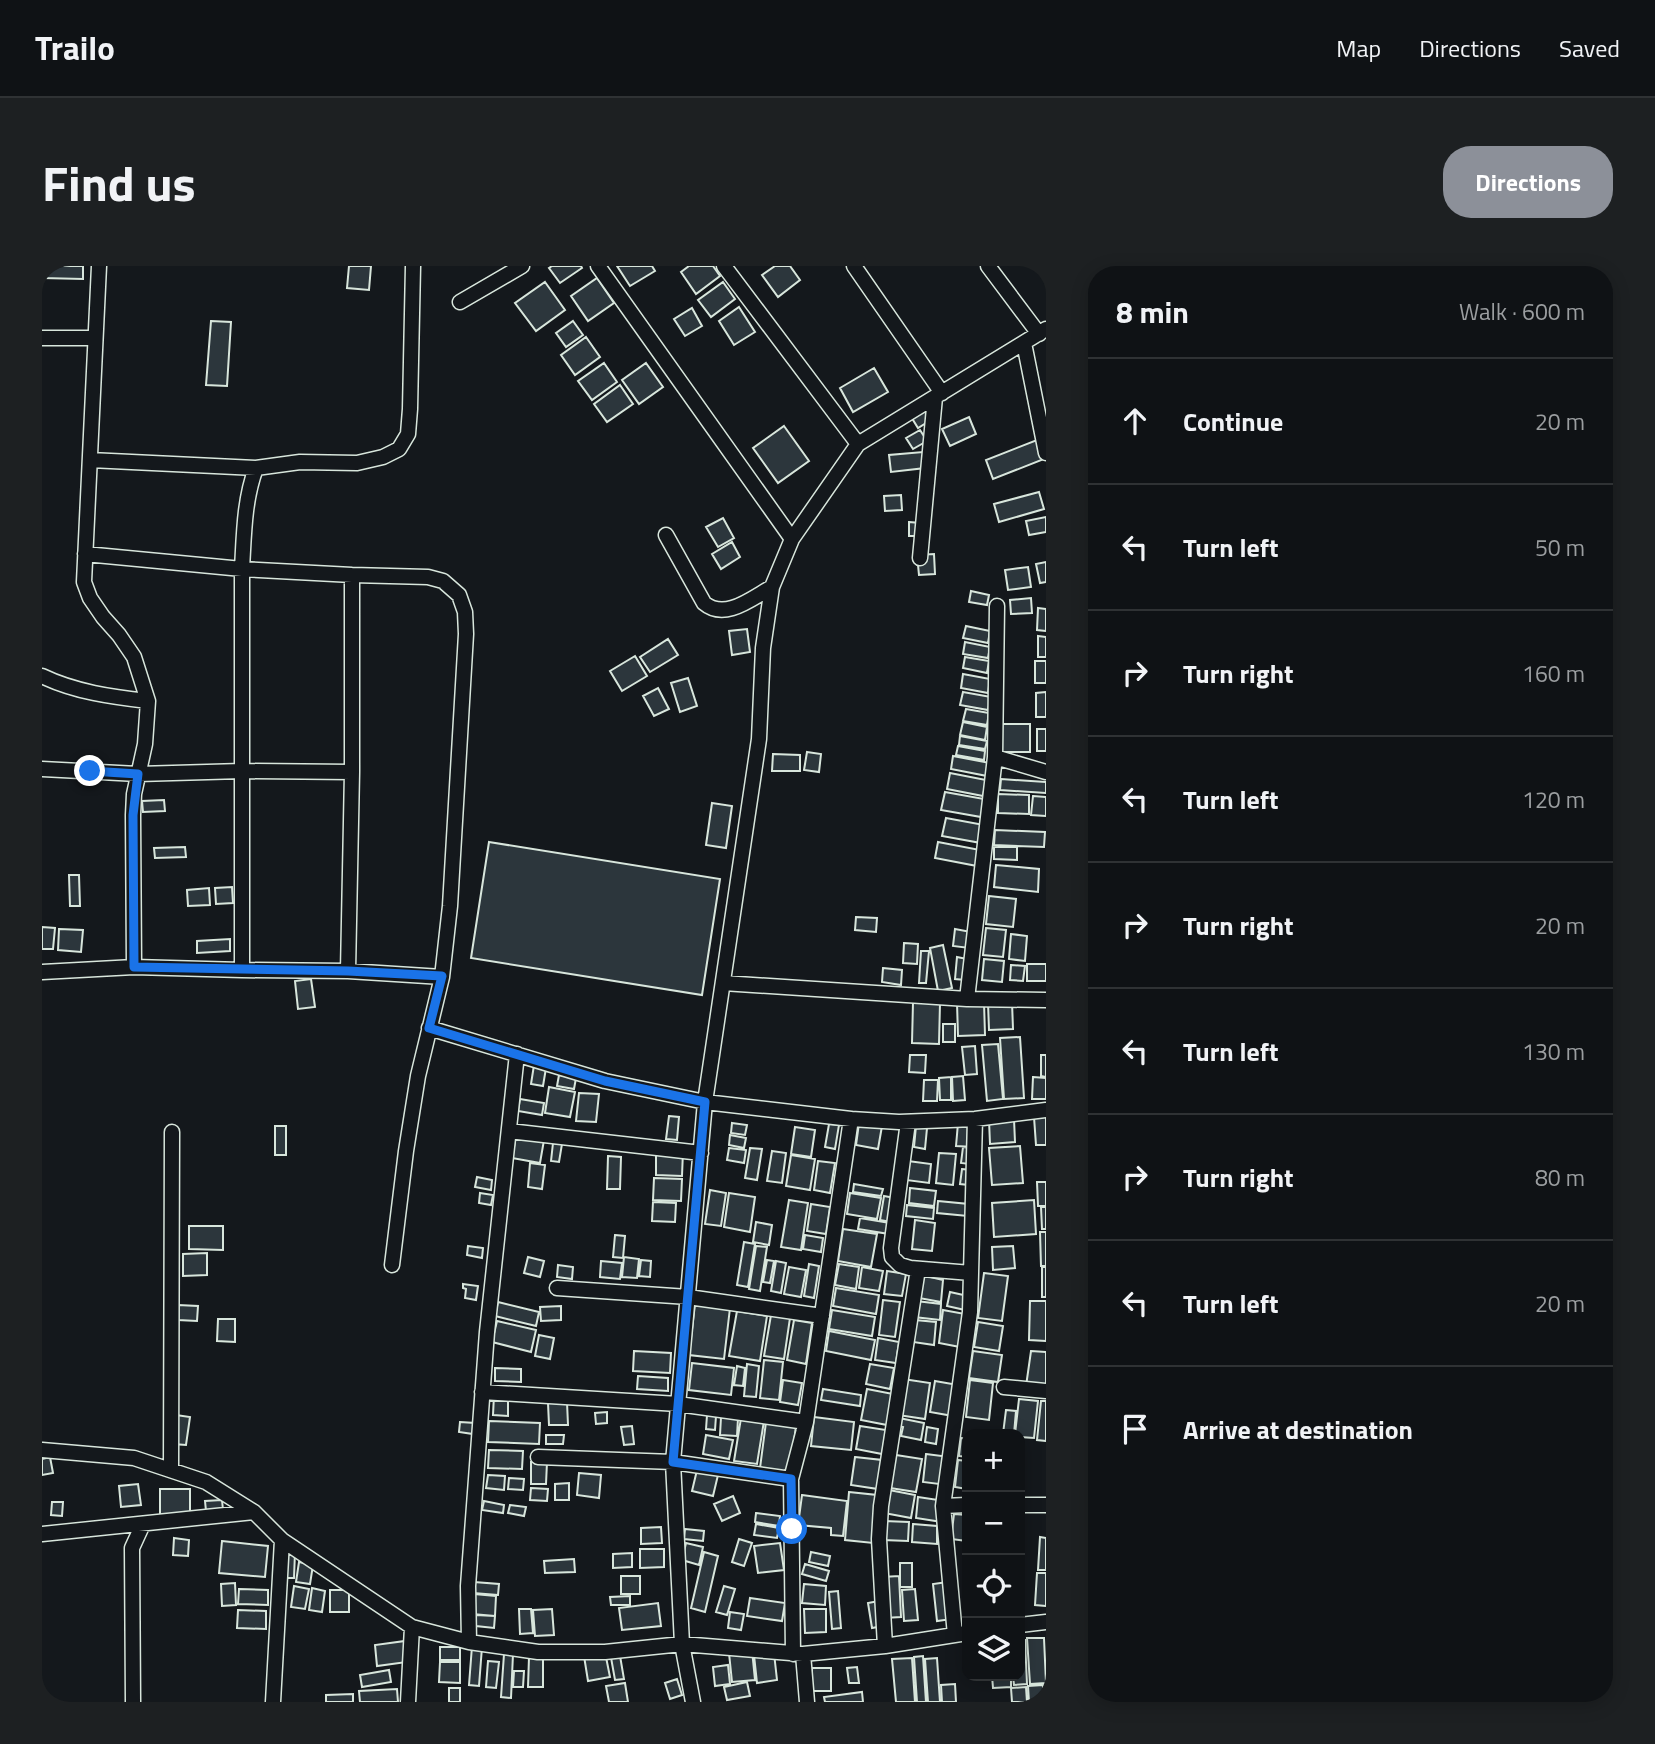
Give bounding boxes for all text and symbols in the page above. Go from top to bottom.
text: Trailo [35,23,115,73]
text: Map [1336,30,1381,66]
text: Directions [1419,30,1521,66]
text: Saved [1559,30,1620,66]
text: Find us [42,145,196,220]
button: Directions [1443,146,1613,218]
text: 8 min [1116,289,1189,335]
text: Walk · 600 m [1459,294,1585,329]
icon: ahead [1116,402,1154,440]
text: Continue [1183,402,1283,441]
text: 20 m [1535,404,1585,439]
icon: left [1116,528,1154,566]
text: Turn left [1183,528,1278,567]
text: 50 m [1535,530,1585,565]
icon: right [1116,654,1154,692]
text: Turn right [1183,654,1294,693]
text: 160 m [1522,656,1585,691]
route end [74,755,105,786]
icon: left [1116,780,1154,818]
text: Turn left [1183,780,1278,819]
text: 120 m [1522,782,1585,817]
icon: right [1116,906,1154,944]
text: Turn right [1183,906,1294,945]
text: 20 m [1535,908,1585,943]
icon: left [1116,1032,1154,1070]
text: Turn left [1183,1032,1278,1071]
text: 130 m [1522,1034,1585,1069]
icon: right [1116,1158,1154,1196]
text: Turn right [1183,1158,1294,1197]
text: 80 m [1535,1160,1585,1195]
icon: left [1116,1284,1154,1322]
text: Turn left [1183,1284,1278,1323]
text: 20 m [1535,1286,1585,1321]
icon: arrive [1116,1410,1154,1448]
text: Arrive at destination [1183,1410,1413,1449]
map controls [962,1429,1025,1681]
button: + [962,1429,1025,1492]
button: − [962,1492,1025,1555]
route start [776,1513,807,1544]
button: locate [962,1555,1025,1618]
button: layers [962,1618,1025,1681]

